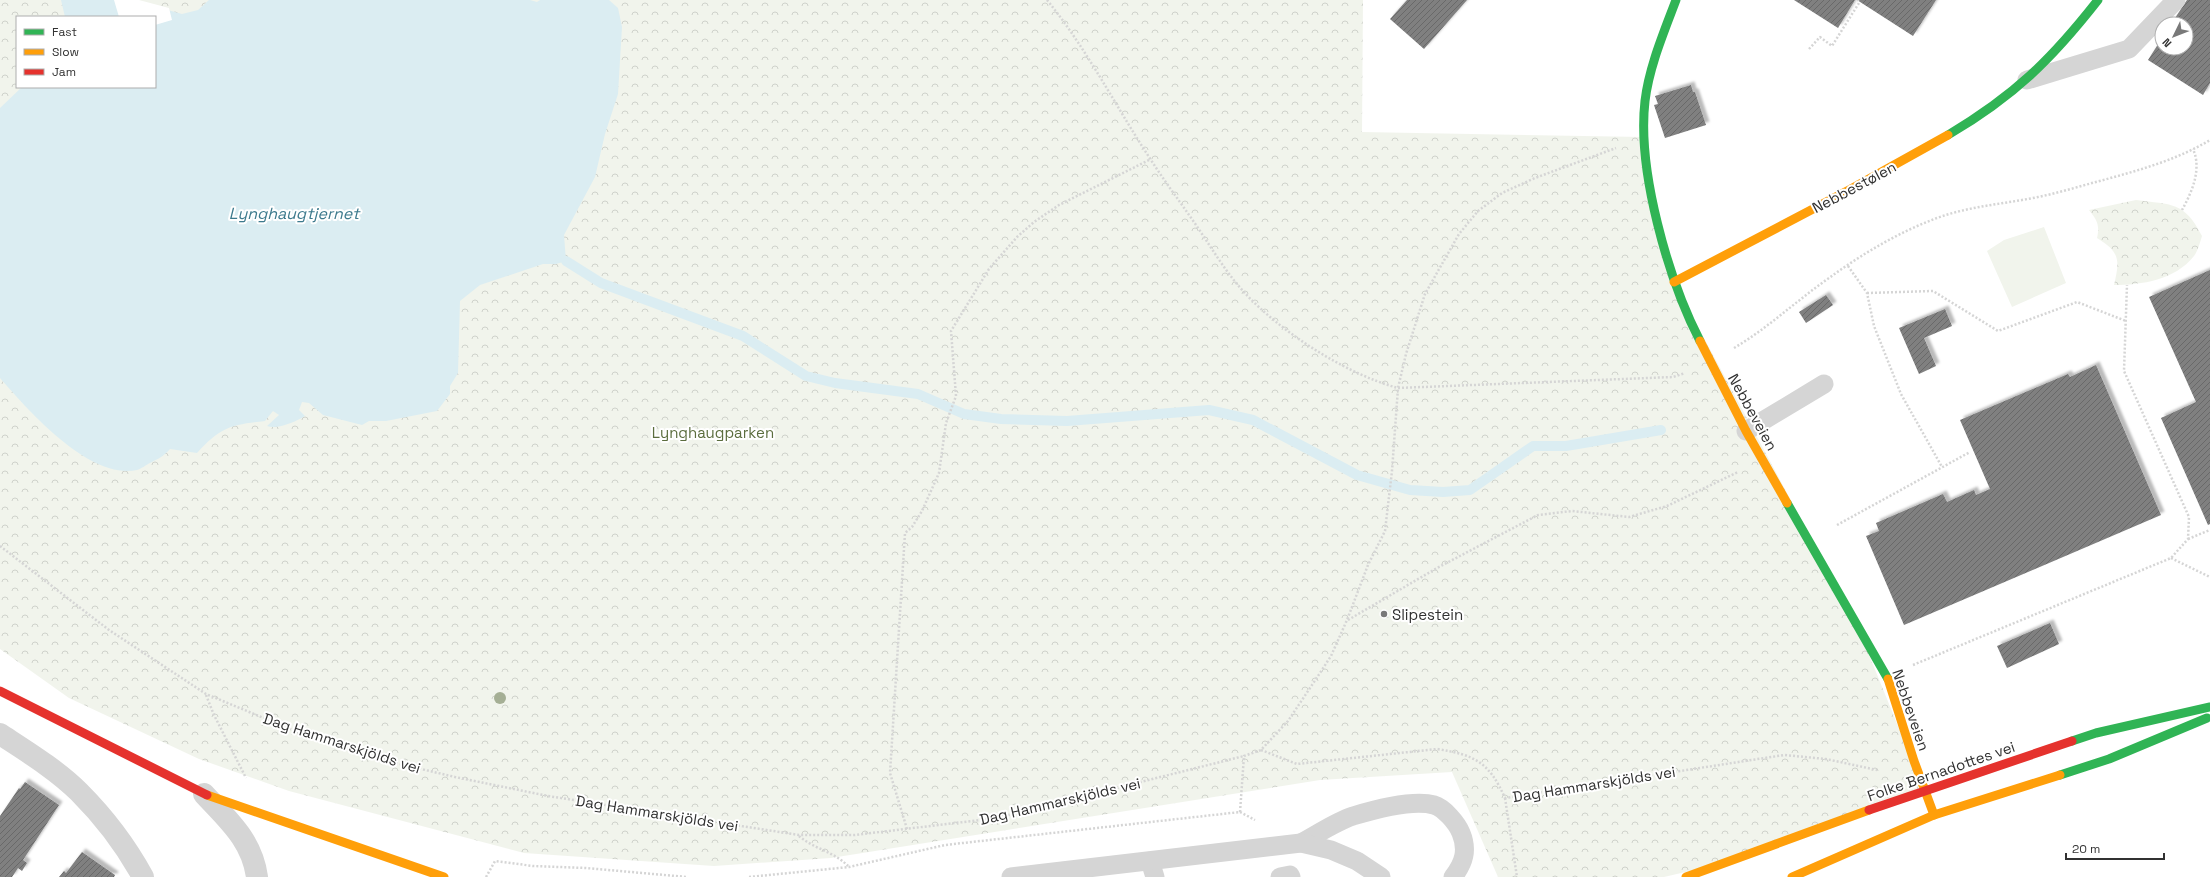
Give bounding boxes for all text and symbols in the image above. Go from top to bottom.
legend [16,16,156,88]
north arrow [2154,16,2194,56]
text: Fast [52,24,77,40]
text: N [2159,35,2174,50]
text: Slow [52,44,79,60]
text: Jam [52,64,76,80]
street label: Nebbestølen [1809,157,1899,217]
water label: Lynghaugtjernet [229,203,361,224]
street label: Nebbeveien [1724,370,1782,454]
park label: Lynghaugparken [652,423,774,442]
place label: Slipestein [1392,605,1463,624]
marker: Slipestein [1379,609,1389,619]
street label: Nebbeveien [1888,667,1934,753]
street label: Dag Hammarskjölds vei [261,709,423,777]
street label: Folke Bernadottes vei [1865,737,2017,805]
street label: Dag Hammarskjölds vei [1511,762,1677,806]
street label: Dag Hammarskjölds vei [978,773,1142,829]
street label: Dag Hammarskjölds vei [574,791,740,835]
scale bar [2066,835,2164,861]
text: 20 m [2072,841,2100,857]

